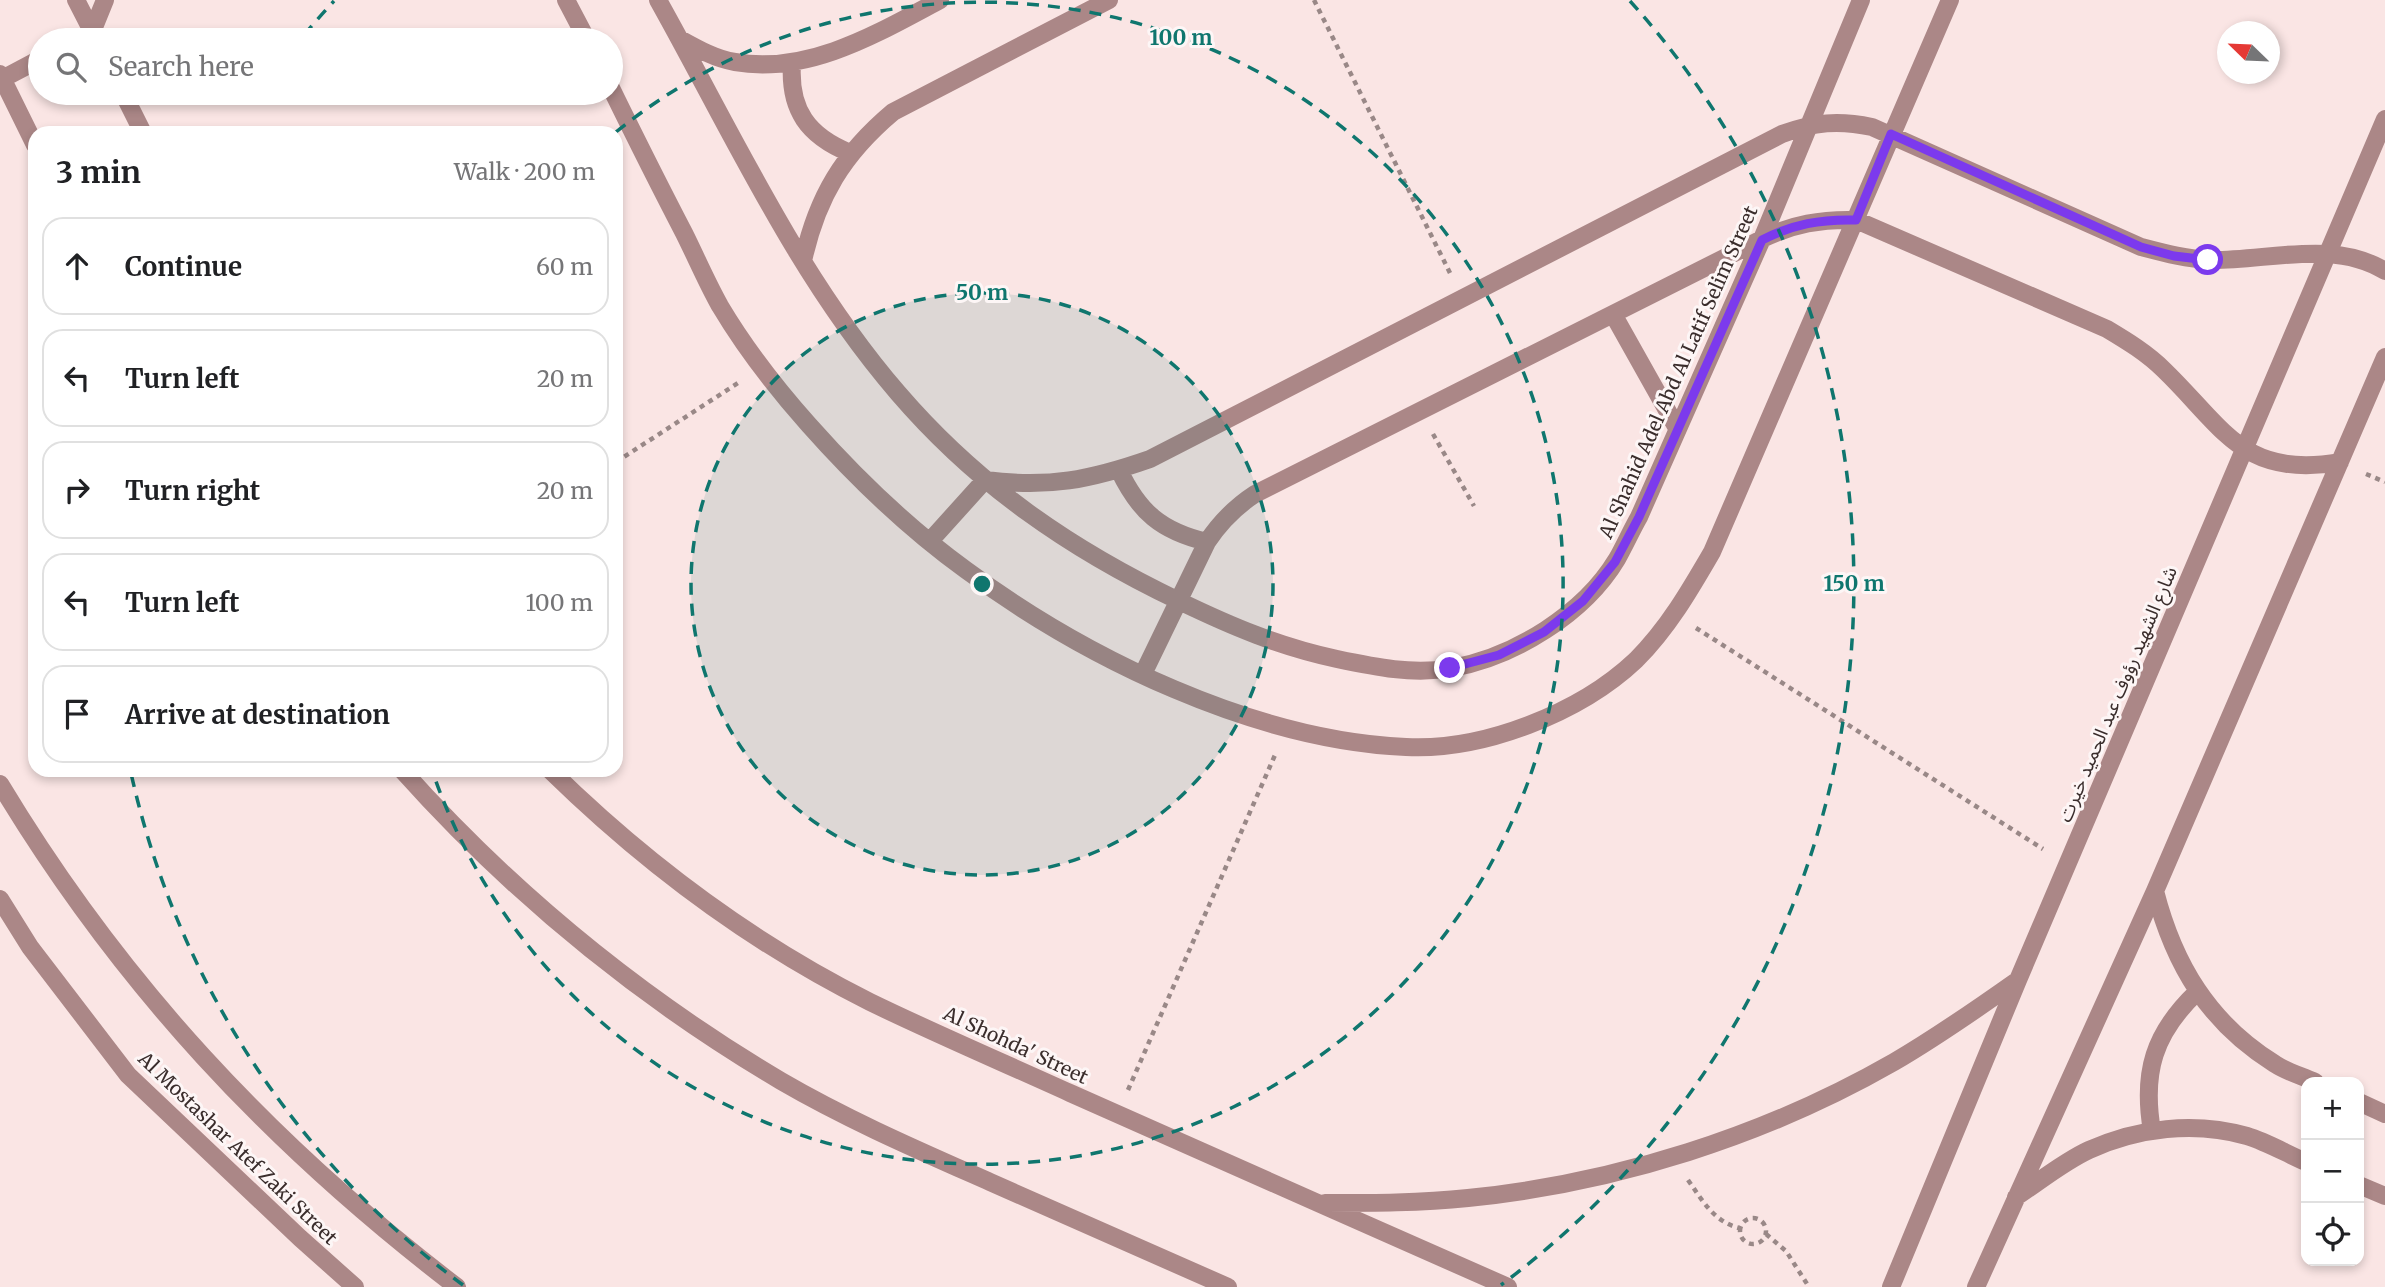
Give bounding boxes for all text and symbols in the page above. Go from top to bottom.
north arrow [2217,21,2280,84]
text: 100 m [1150,24,1212,51]
search box [28,28,623,105]
icon: search [52,48,90,86]
text: Search here [108,50,254,83]
text: 3 min [56,153,141,191]
text: Walk · 200 m [454,157,595,186]
street label: Al Shahid Adel Abd Al Latif Selim Street [1593,201,1763,543]
route start [2192,244,2223,275]
icon: ahead [58,247,96,285]
text: Continue [125,250,242,283]
text: 60 m [536,252,593,281]
text: 50 m [956,279,1008,306]
icon: left [58,359,96,397]
text: Turn left [125,362,239,395]
text: 20 m [537,364,593,393]
icon: right [58,471,96,509]
text: Turn right [125,474,260,507]
text: 20 m [537,476,593,505]
street label: شارع الشهيد رؤوف عبد الحميد خيرت [2052,563,2184,826]
text: 150 m [1823,570,1885,597]
centre of rings [970,572,994,596]
icon: left [58,583,96,621]
text: Turn left [125,586,239,619]
text: 100 m [525,588,593,617]
route end [1434,652,1465,683]
icon: arrive [58,695,96,733]
text: Arrive at destination [125,698,390,731]
street label: Al Shohda' Street [939,1001,1093,1089]
street label: Al Mostashar Atef Zaki Street [133,1046,343,1250]
map controls [2301,1077,2364,1266]
button: + [2301,1077,2364,1140]
button: − [2301,1140,2364,1203]
button: locate [2301,1203,2364,1266]

